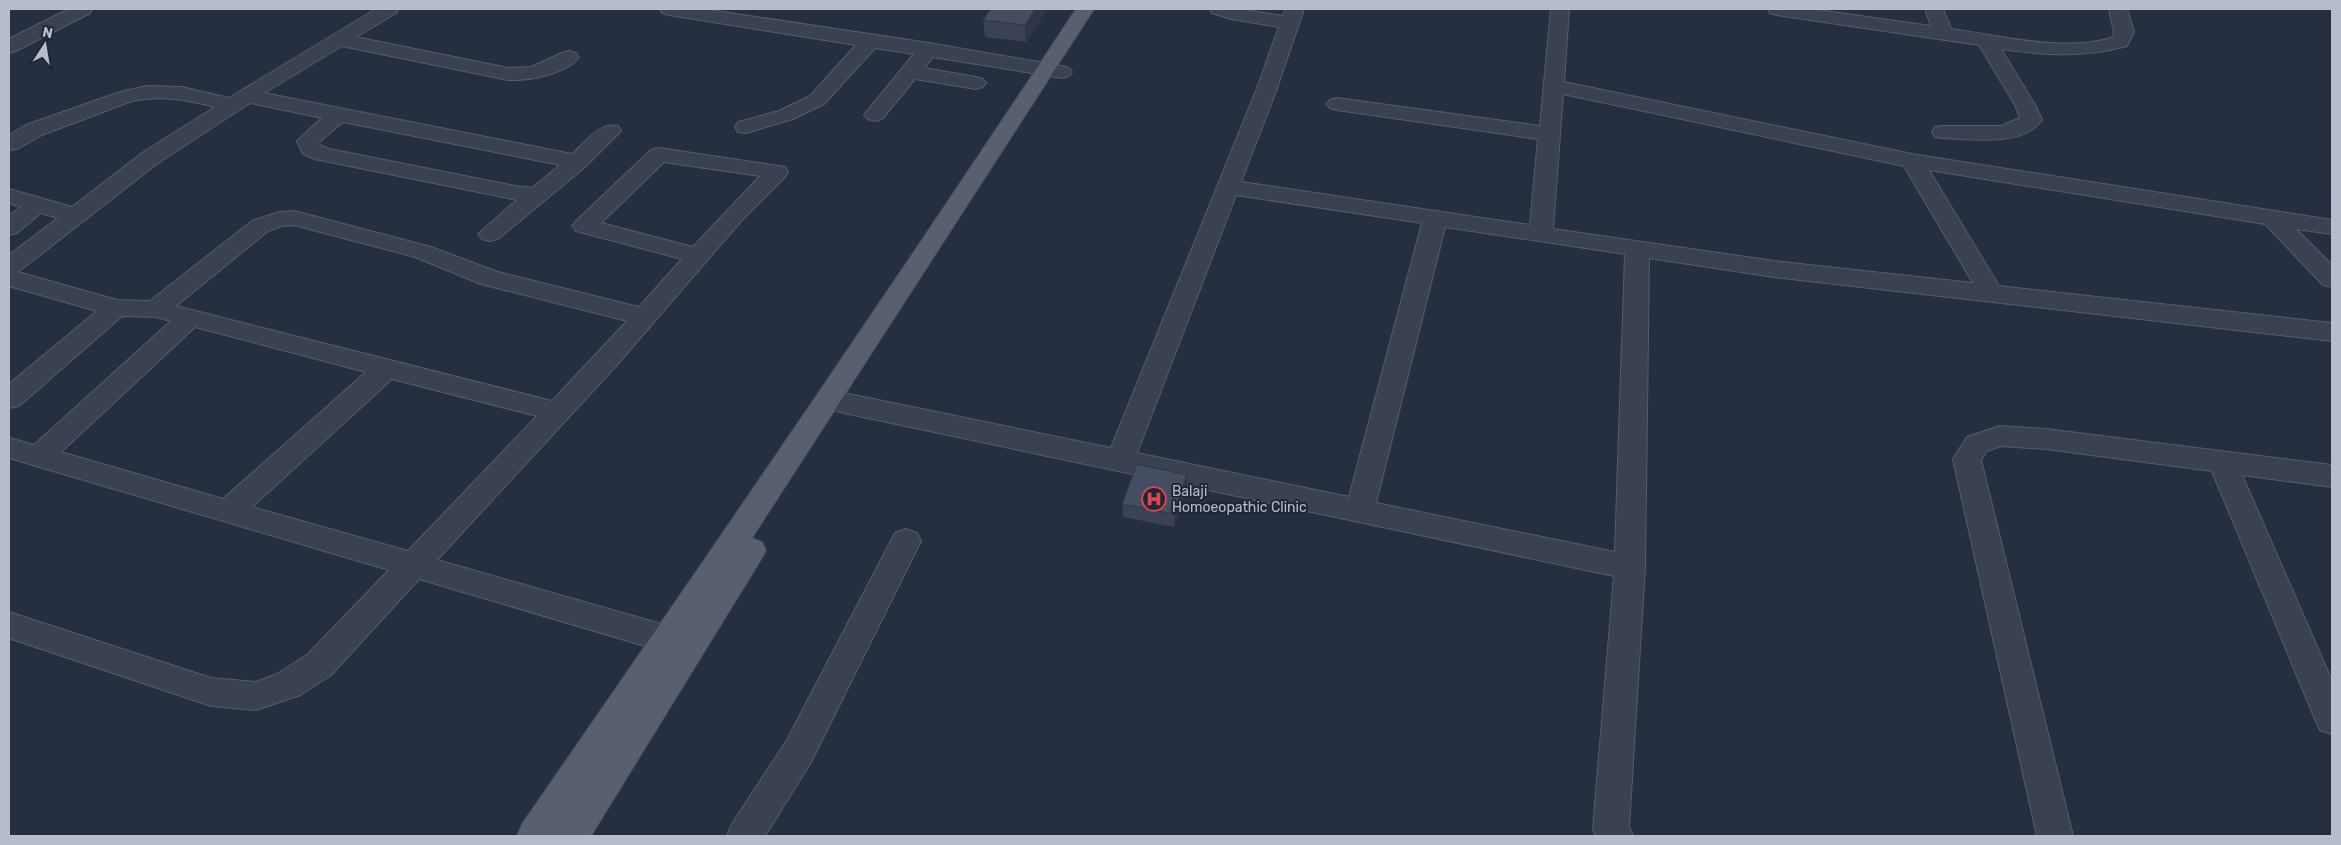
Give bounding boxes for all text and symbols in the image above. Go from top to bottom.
north arrow [20,20,70,70]
text: N [41,23,54,42]
place label: Balaji Homoeopathic Clinic [1172,483,1307,516]
hospital icon: Balaji Homoeopathic Clinic [1141,486,1167,512]

